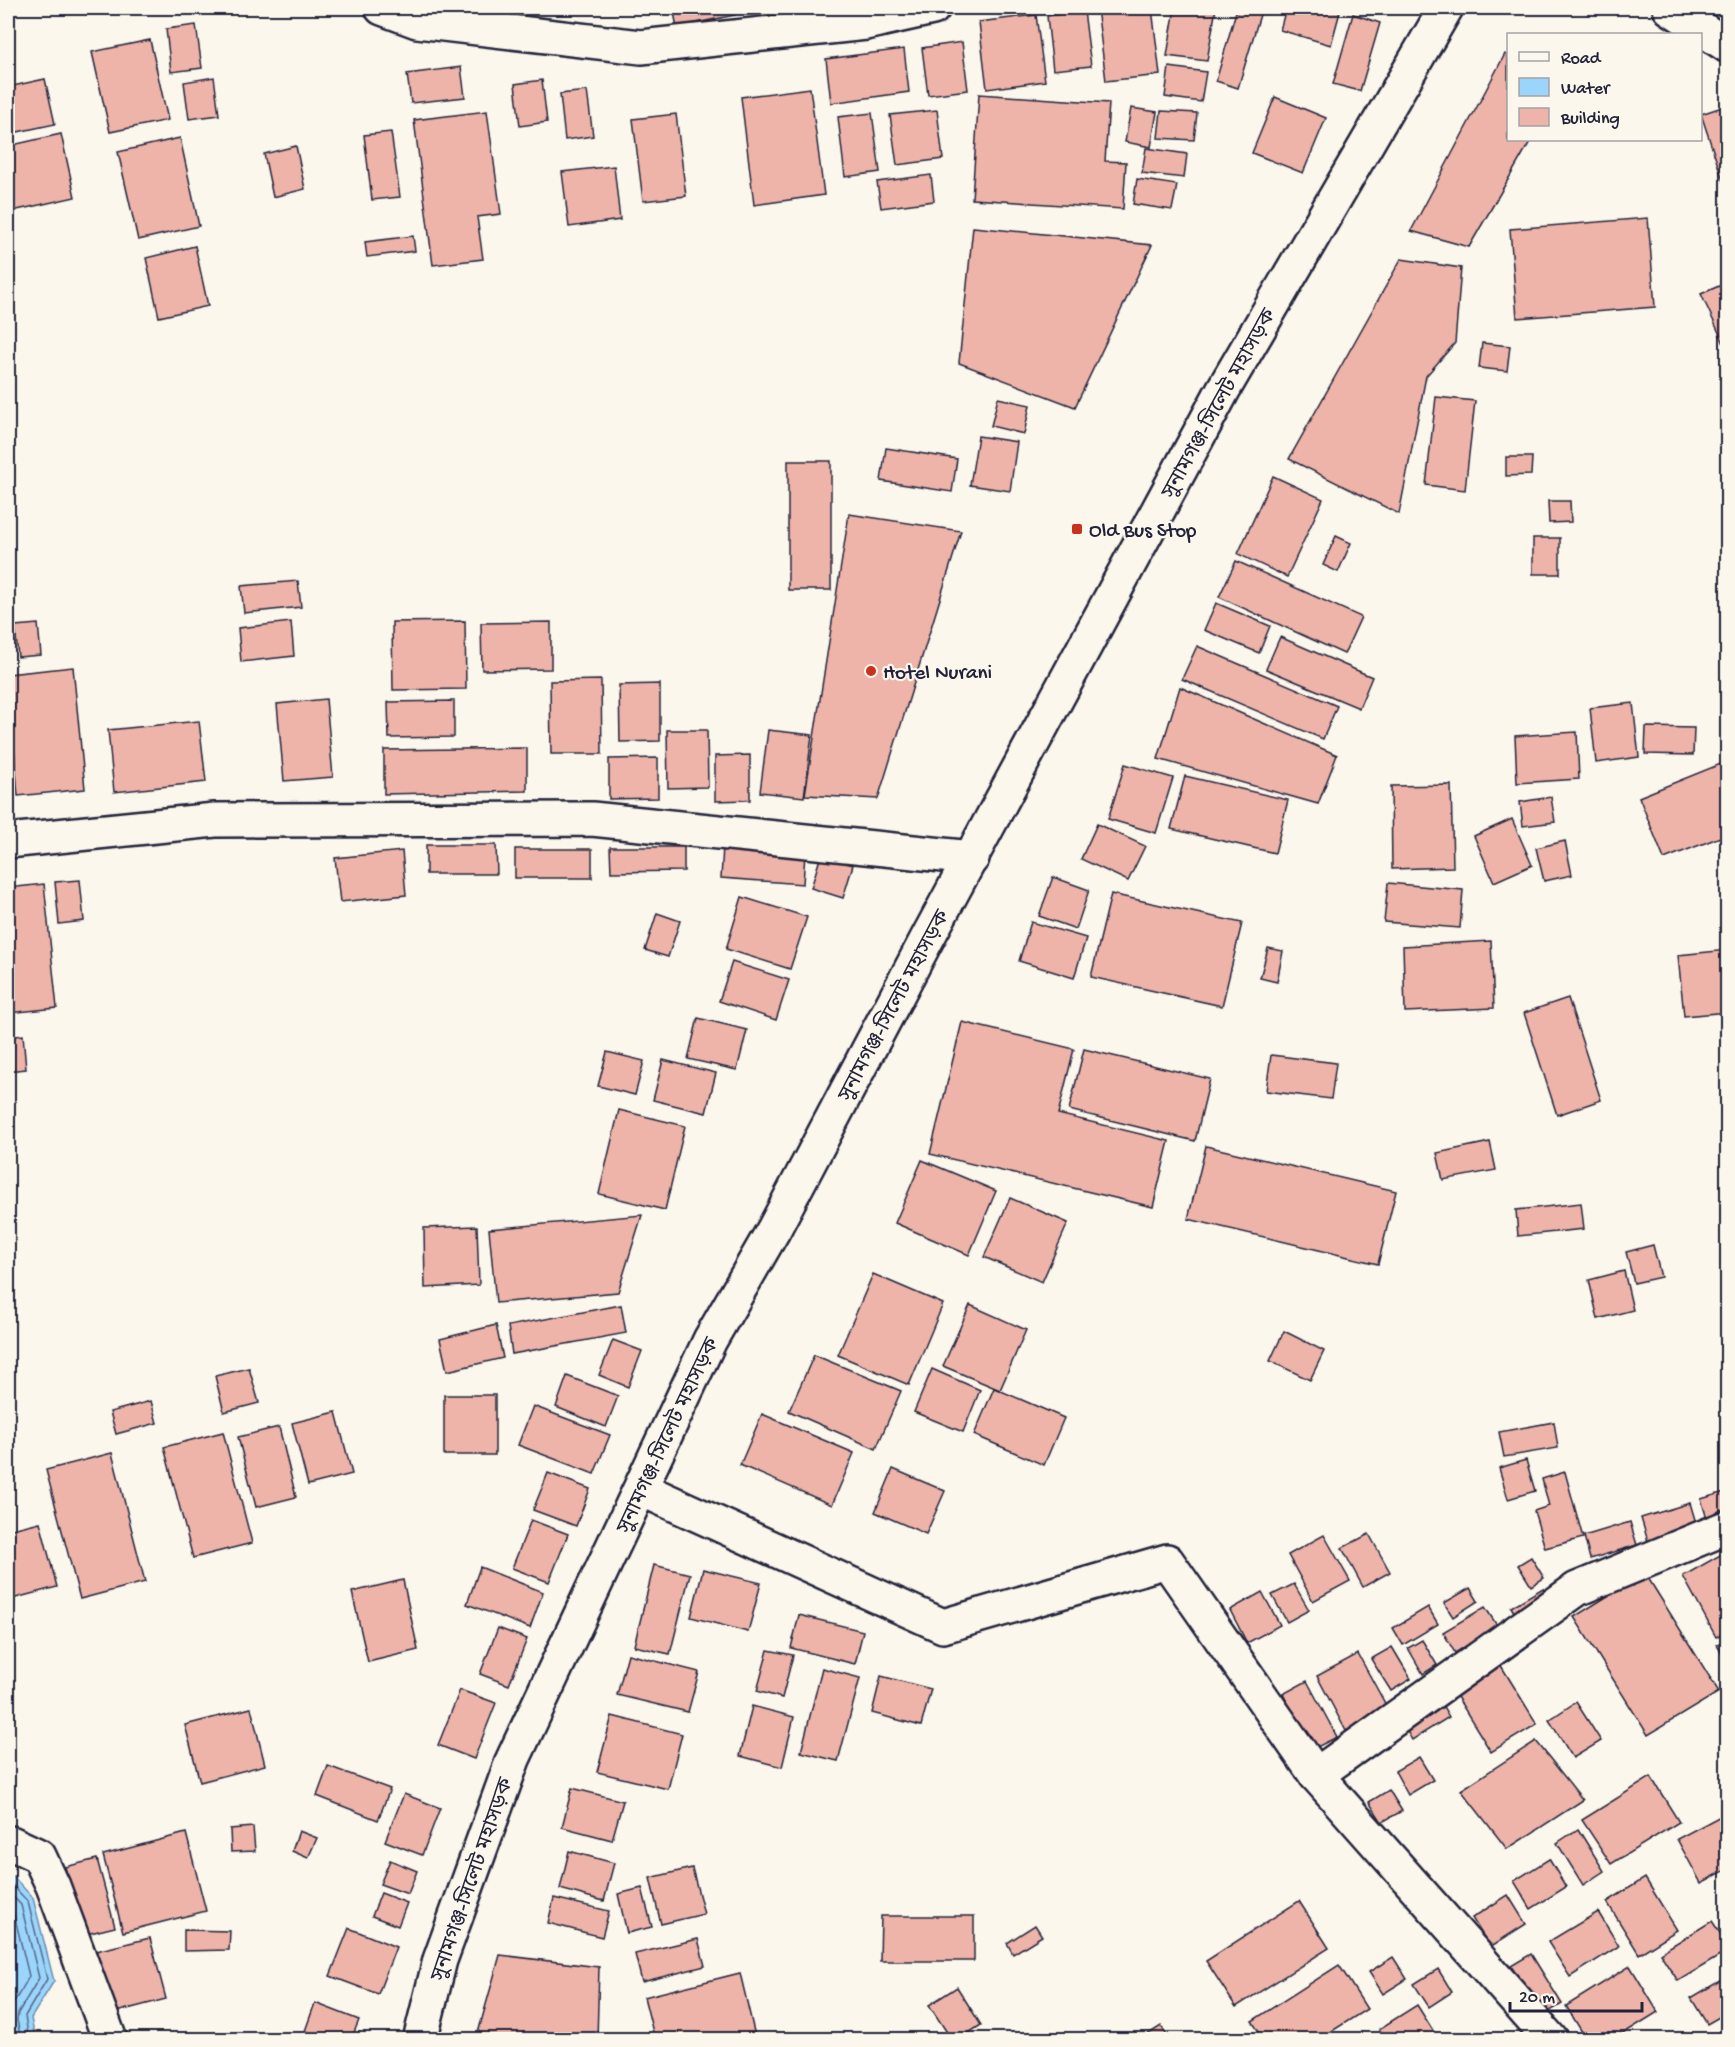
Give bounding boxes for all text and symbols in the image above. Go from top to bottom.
legend [1507,33,1702,141]
text: Road [1561,49,1602,70]
text: Water [1561,79,1611,100]
text: Building [1560,109,1620,130]
street label: সুনামগঞ্জ-সিলেট মহাসড়ক [1155,303,1284,505]
place label: Old Bus Stop [1089,520,1197,545]
marker: Old Bus Stop [1070,522,1084,536]
place label: Hotel Nurani [883,662,992,687]
marker: Hotel Nurani [864,664,878,678]
street label: সুনামগঞ্জ-সিলেট মহাসড়ক [832,904,958,1107]
street label: সুনামগঞ্জ-সিলেট মহাসড়ক [611,1332,727,1539]
street label: সুনামগঞ্জ-সিলেট মহাসড়ক [425,1773,521,1986]
scale bar [1510,1975,1642,2013]
text: 20 m [1519,1988,1555,2009]

